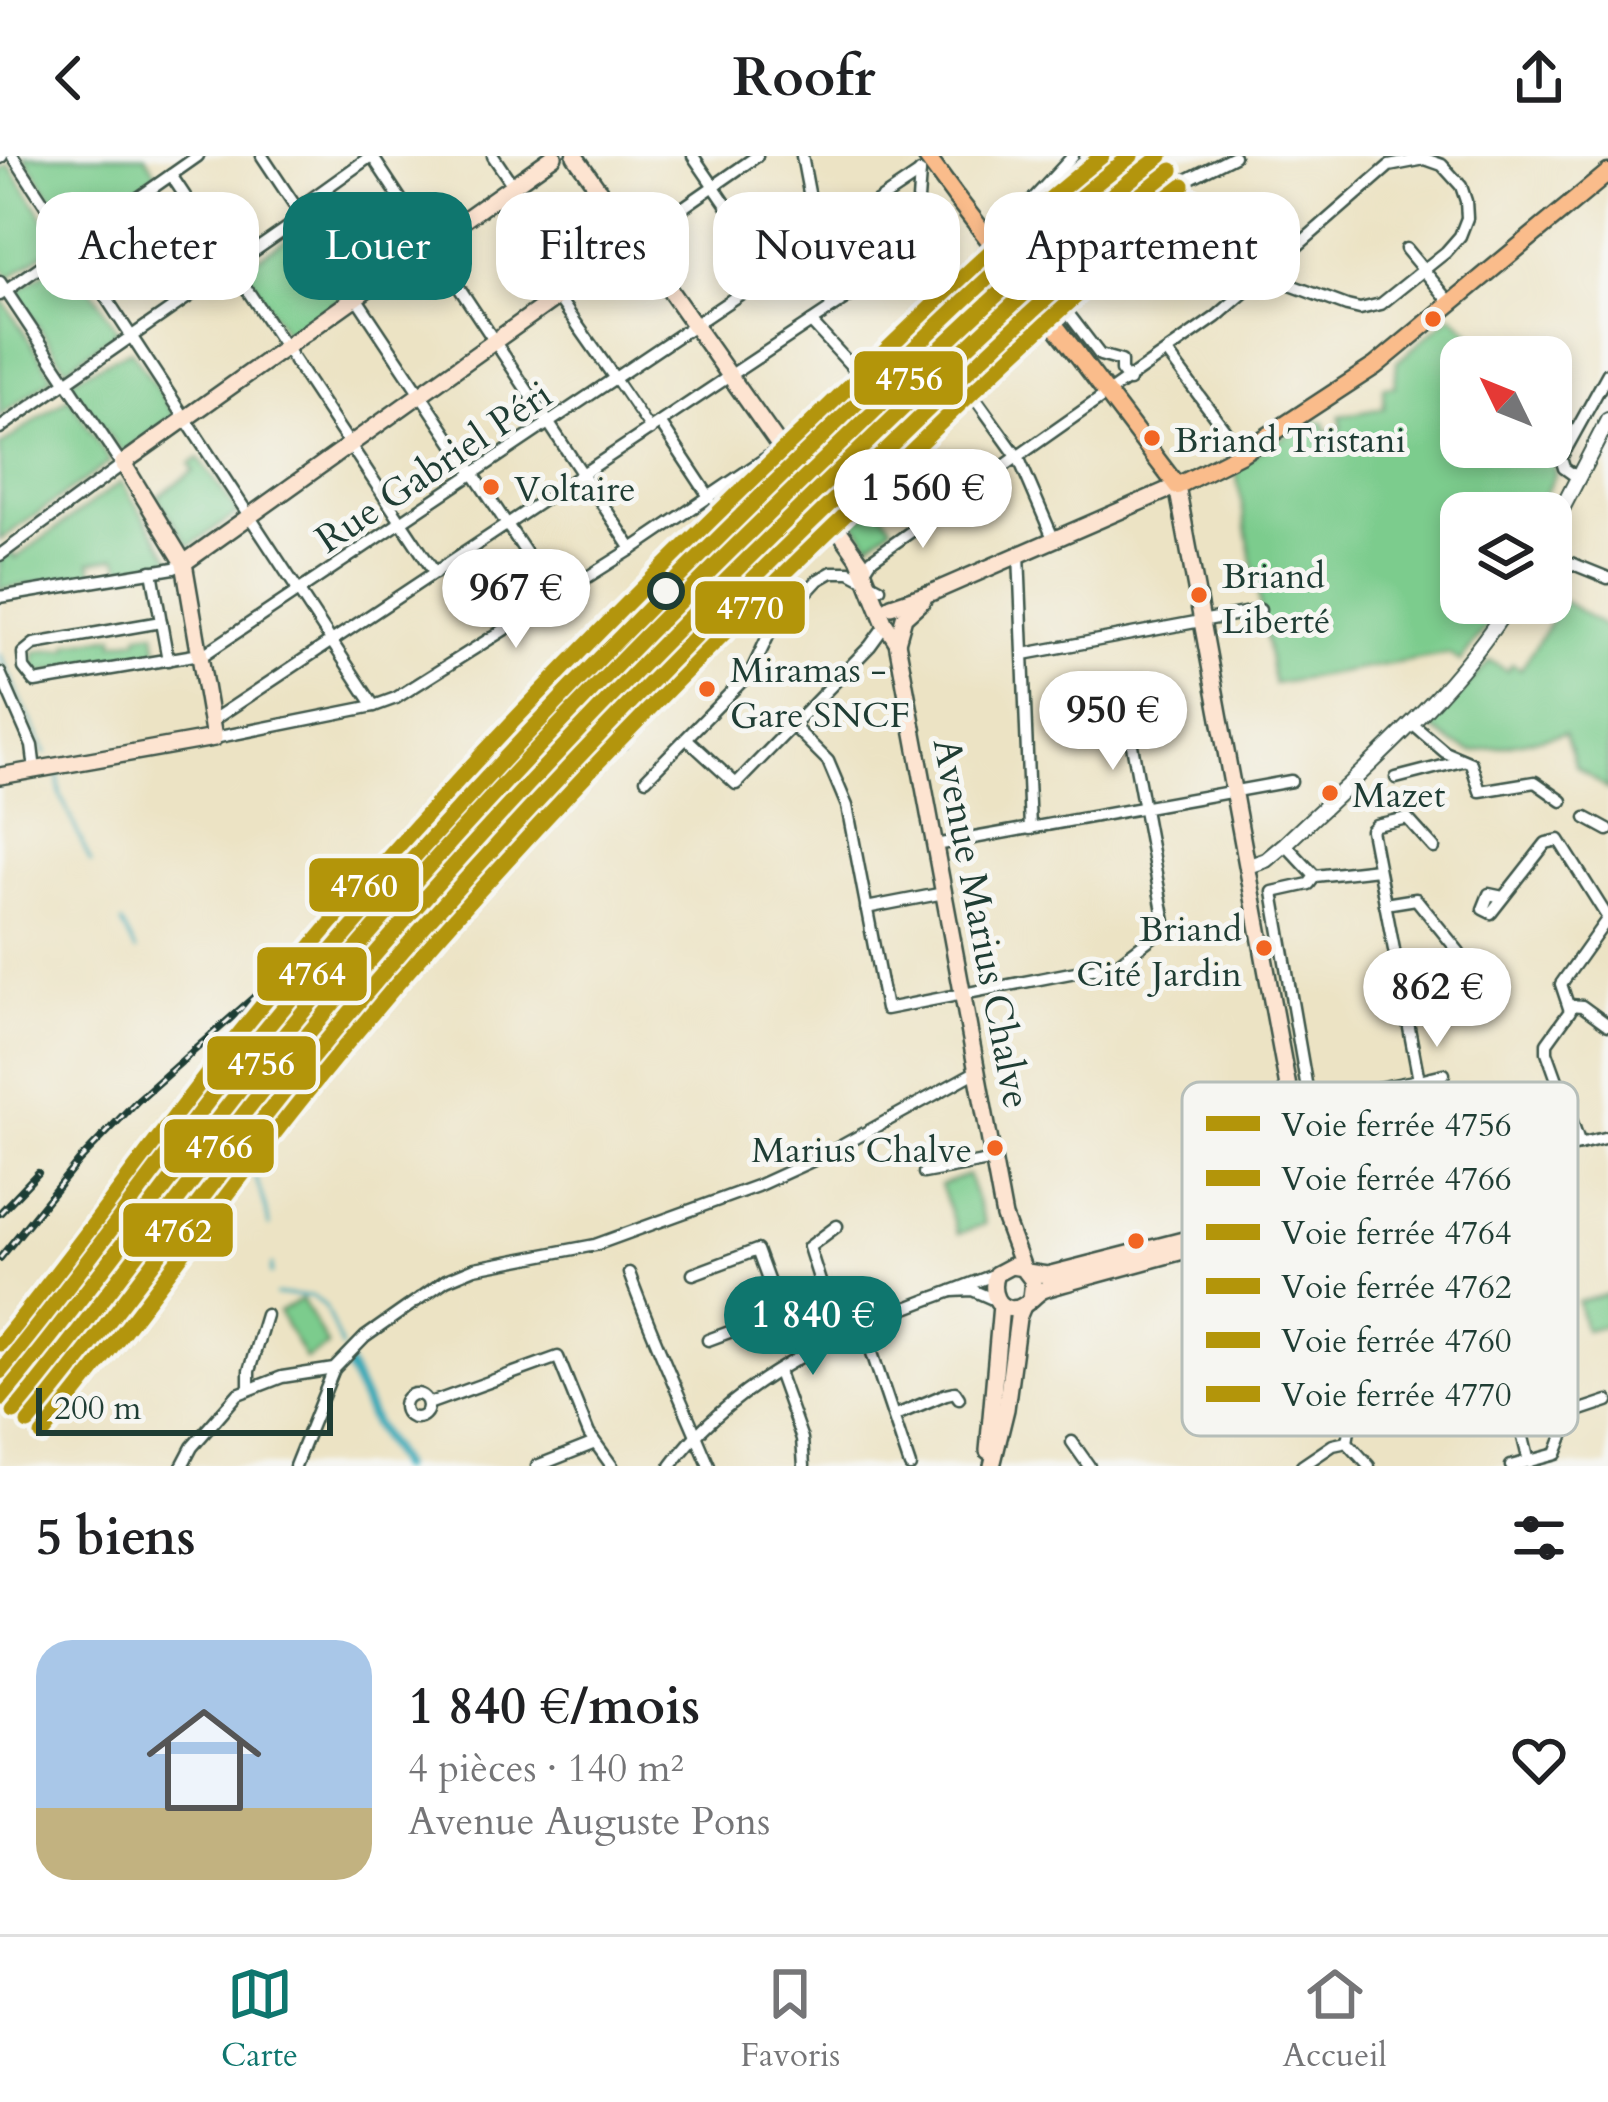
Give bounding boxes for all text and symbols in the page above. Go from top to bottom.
text: Roofr [732,42,876,115]
icon: back [36,45,102,111]
icon: share [1506,45,1572,111]
chip: Acheter [36,192,259,300]
chip: Louer [283,192,472,300]
chip: Filtres [496,192,689,300]
chip: Nouveau [713,192,960,300]
chip: Appartement [984,192,1300,300]
unlabelled marker [1422,308,1444,330]
north arrow [1440,336,1572,468]
map controls [1440,336,1572,624]
line badge: 4756 [852,349,965,407]
text: 4756 [875,357,943,402]
street label: Rue Gabriel Péri [305,369,562,566]
place label: Briand Tristani [1174,416,1406,465]
marker: Briand Tristani [1141,427,1163,449]
pin: 1 560 € [812,449,1034,551]
text: 1 560 € [861,461,985,514]
place label: Voltaire [514,465,636,514]
marker: Voltaire [480,476,502,498]
button: layers [1440,492,1572,624]
pin: 967 € [432,549,600,651]
place label: Briand Liberté [1222,552,1330,646]
text: 967 € [469,561,563,614]
unlabelled marker [649,574,683,608]
line badge: 4770 [693,579,807,636]
marker: Briand Liberté [1188,584,1210,606]
text: 4770 [716,586,784,631]
place label: Miramas - Gare SNCF [730,646,910,740]
pin: 950 € [1029,671,1197,773]
marker: Miramas - Gare SNCF [696,678,718,700]
text: 950 € [1066,683,1160,736]
street label: Avenue Marius Chalve [920,734,1043,1113]
place label: Mazet [1352,771,1445,820]
marker: Mazet [1319,782,1341,804]
line badge: 4760 [307,856,421,914]
text: 4760 [330,864,398,909]
place label: Briand Cité Jardin [1076,905,1243,999]
marker: Briand Cité Jardin [1253,937,1275,959]
line badge: 4764 [255,945,369,1003]
pin: 862 € [1353,948,1521,1050]
text: 4764 [278,952,346,997]
text: 862 € [1390,960,1484,1013]
line badge: 4756 [205,1034,318,1092]
text: 4756 [227,1042,295,1087]
legend [1182,1082,1578,1436]
text: Voie ferrée 4756 [1281,1103,1512,1148]
line badge: 4766 [162,1117,276,1175]
text: 4766 [185,1125,253,1170]
place label: Marius Chalve [751,1126,972,1175]
marker: Marius Chalve [984,1137,1006,1159]
text: Voie ferrée 4766 [1281,1157,1512,1202]
line badge: 4762 [121,1201,235,1259]
text: 4762 [144,1209,212,1254]
text: Voie ferrée 4764 [1281,1211,1512,1256]
unlabelled marker [1125,1230,1147,1252]
text: Voie ferrée 4762 [1281,1265,1512,1310]
pin: 1 840 € [702,1276,924,1378]
text: 1 840 € [751,1288,875,1341]
text: Voie ferrée 4760 [1281,1319,1512,1364]
text: Voie ferrée 4770 [1281,1373,1512,1418]
scale bar [36,1382,333,1435]
text: 200 m [54,1386,141,1431]
text: 5 biens [36,1503,196,1573]
icon: filters [1506,1505,1572,1571]
text: 1 840 €/mois [408,1672,700,1742]
icon: home [132,1688,276,1832]
icon: heart [1506,1727,1572,1793]
text: 4 pièces · 140 m² [408,1742,684,1795]
text: Avenue Auguste Pons [408,1795,770,1848]
tab: Carte [221,1961,298,2078]
tab: Favoris [740,1961,840,2078]
tab: Accueil [1282,1961,1387,2078]

